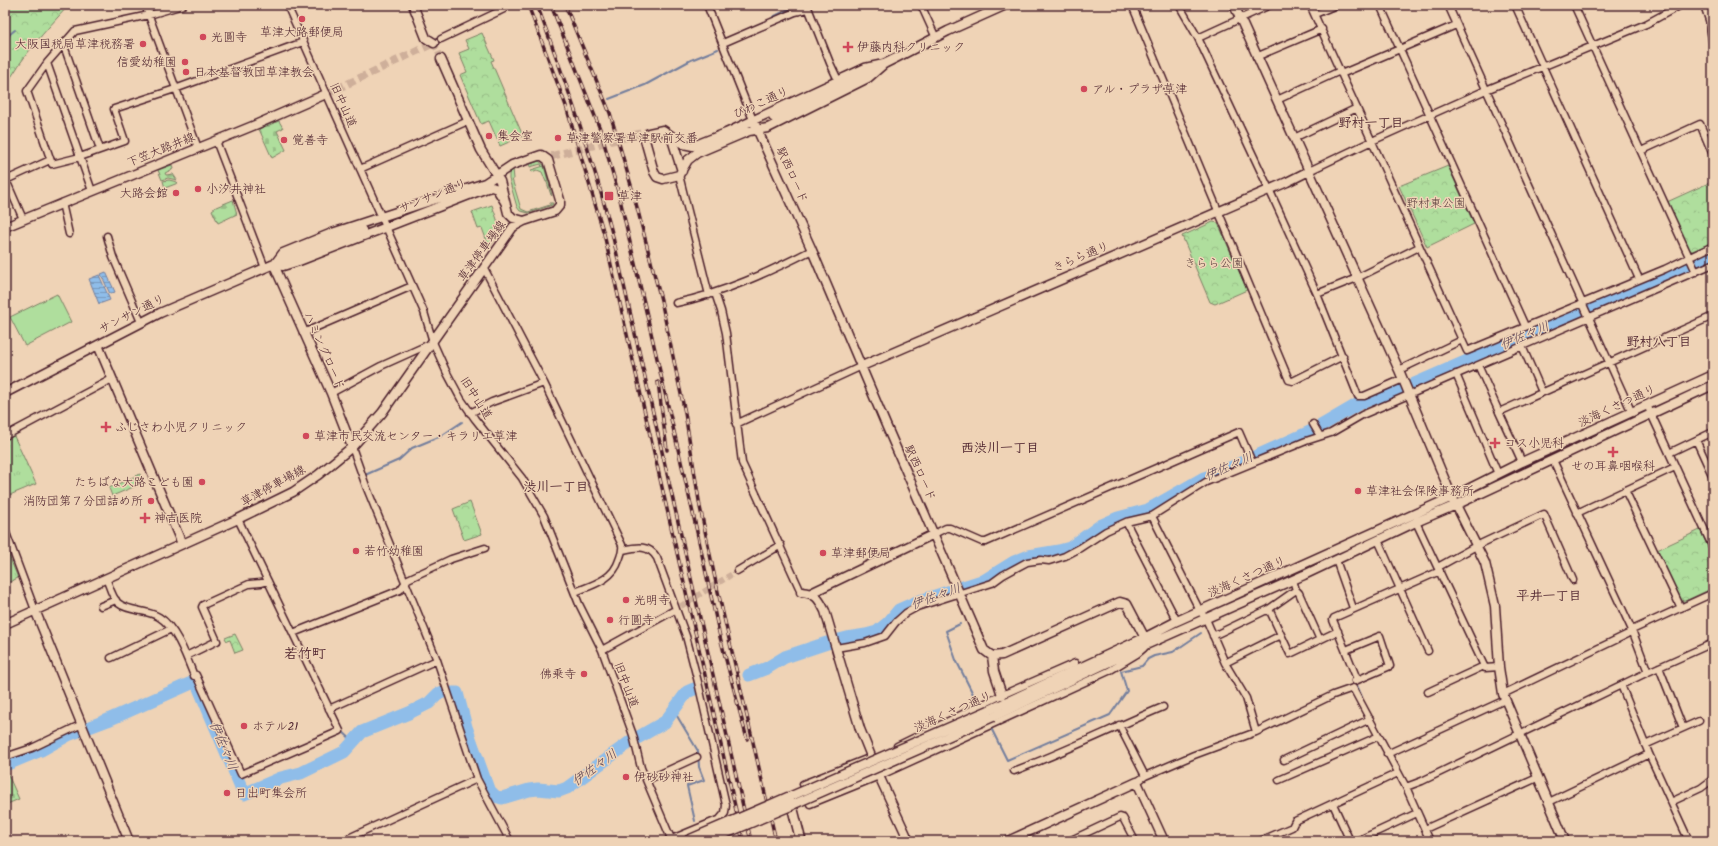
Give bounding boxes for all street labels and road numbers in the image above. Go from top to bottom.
street label: 旧中山道 [325,79,361,131]
street label: びわこ通り [730,82,792,124]
street label: 下笠大路井線 [124,128,198,172]
street label: 駅西ロード [771,144,813,206]
street label: サンサン通り [396,174,470,218]
street label: 草津停車場線 [453,216,511,286]
street label: きらら通り [1050,237,1112,277]
street label: サンサン通り [96,289,168,339]
street label: ハミングロード [298,309,350,393]
street label: 旧中山道 [455,373,497,423]
street label: 淡海くさつ通り [1575,380,1659,432]
street label: 駅西ロード [899,442,941,504]
street label: 草津停車場線 [237,460,309,512]
street label: 淡海くさつ通り [1205,551,1289,603]
street label: 旧中山道 [609,659,643,711]
street label: 淡海くさつ通り [911,686,995,738]

